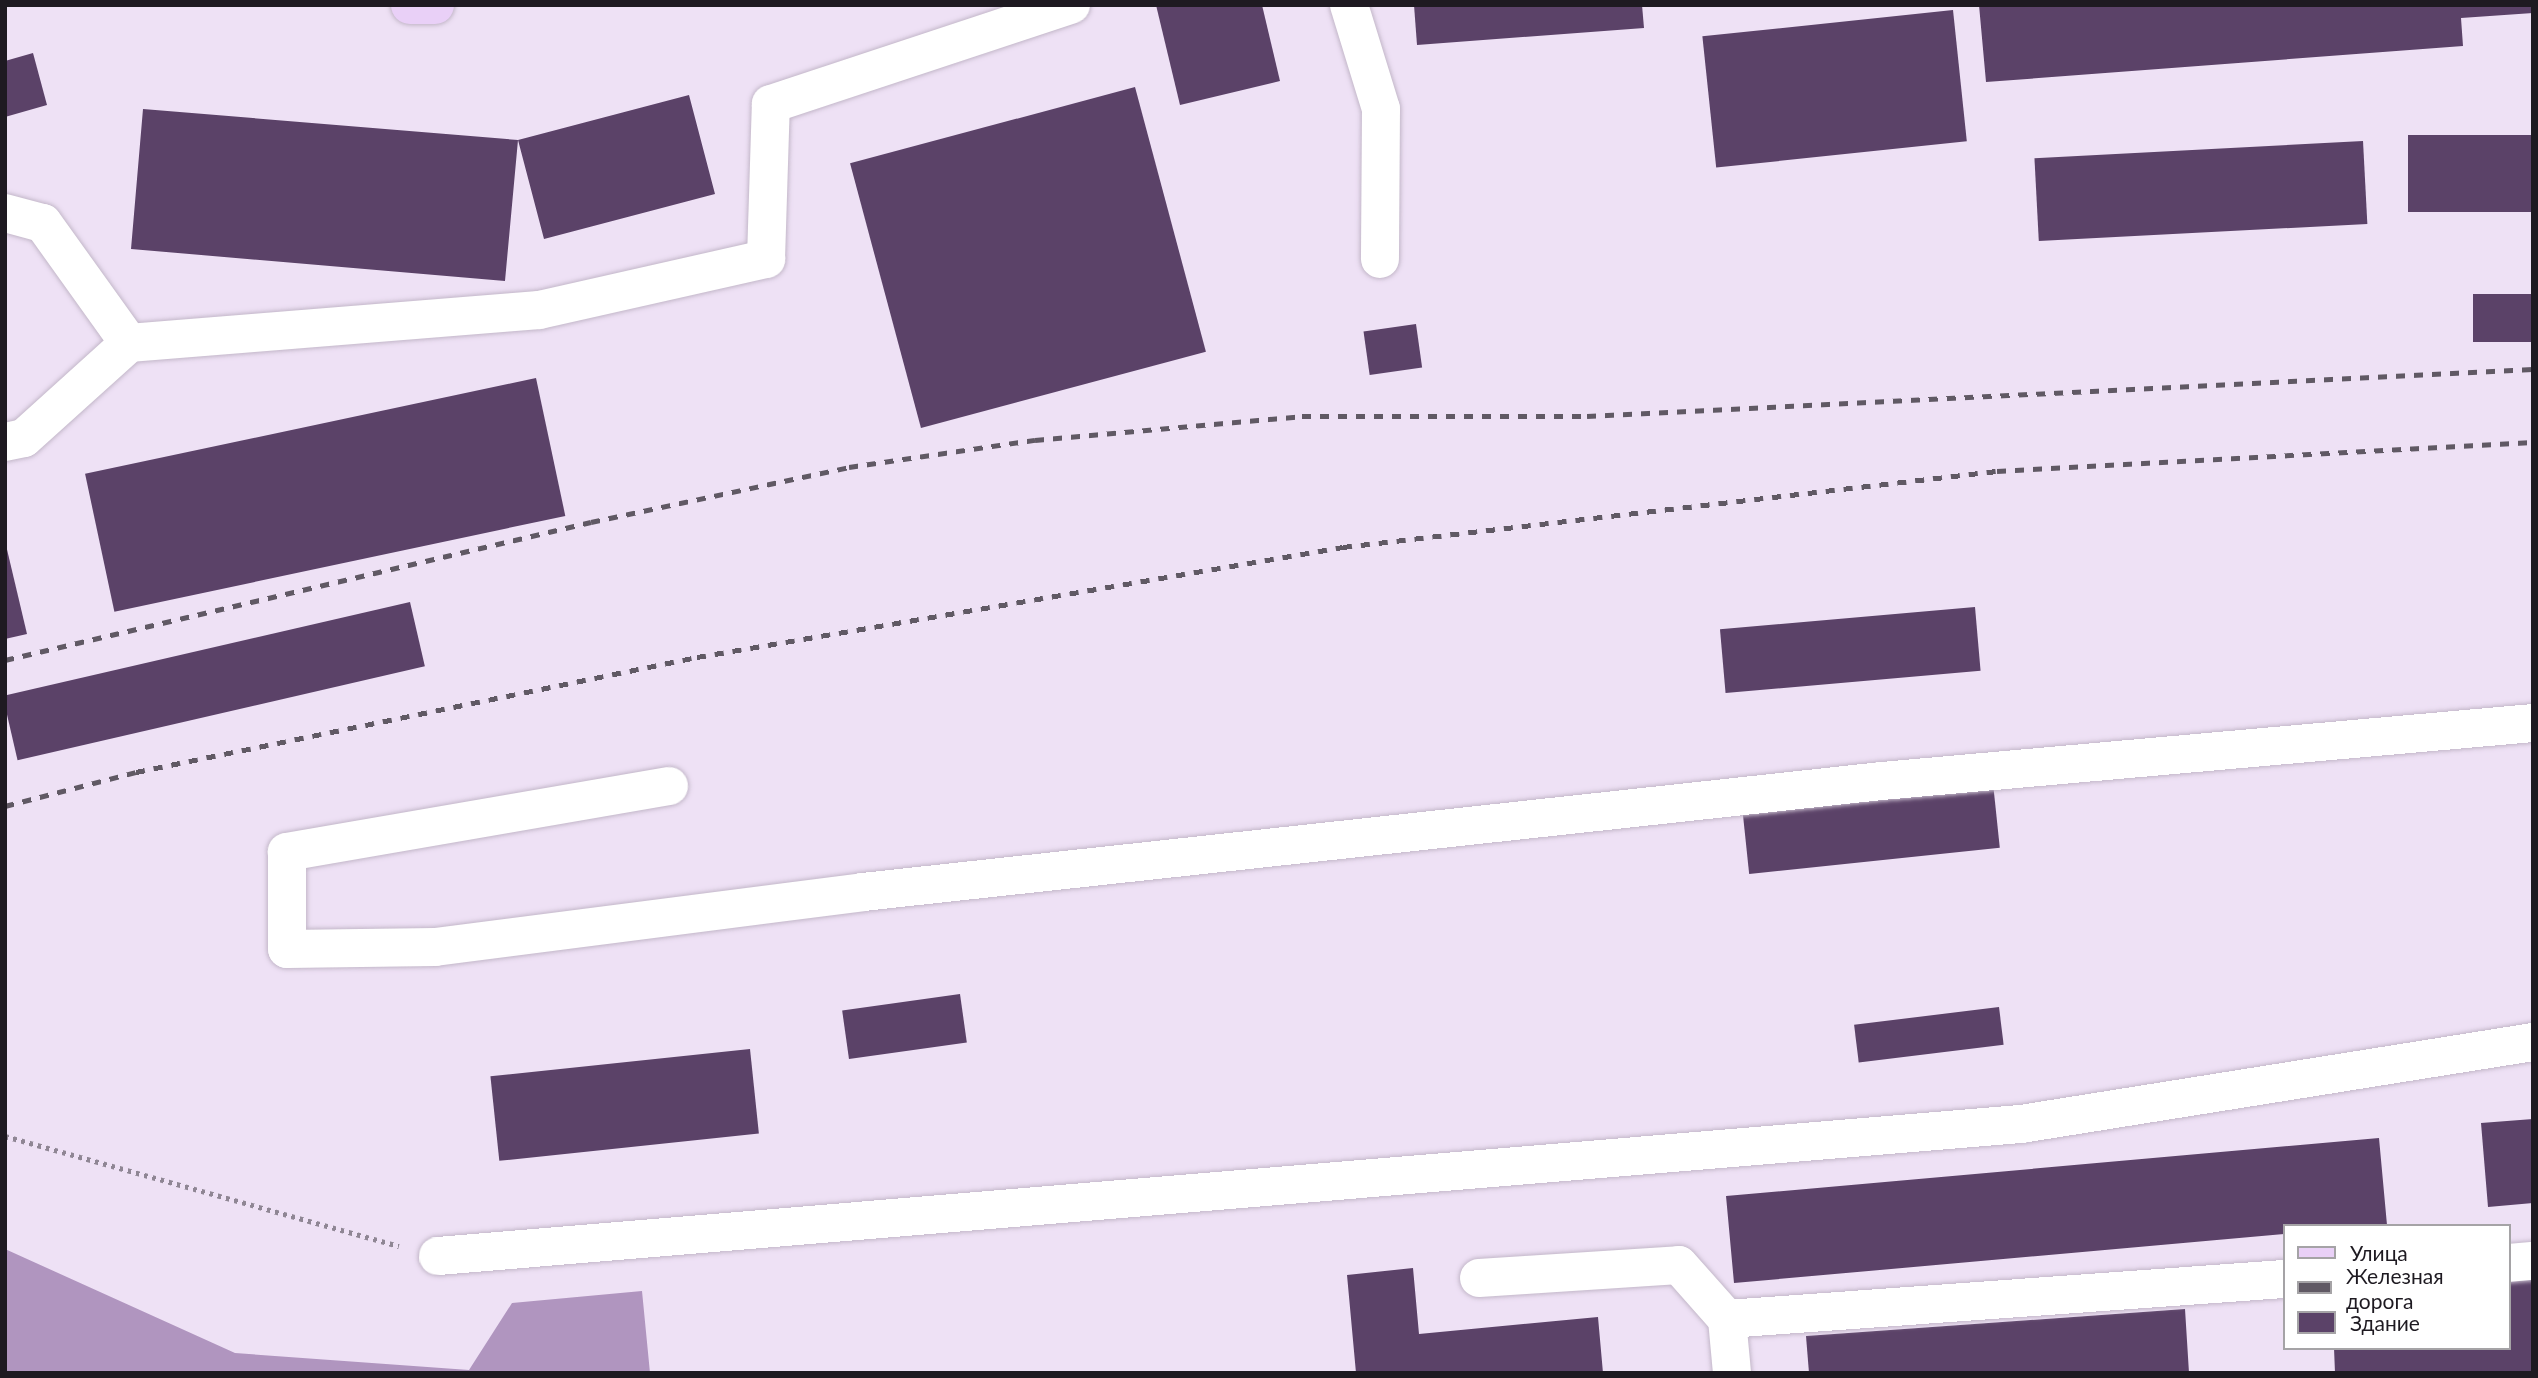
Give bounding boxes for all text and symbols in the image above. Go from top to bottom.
legend [2282,1224,2510,1350]
text: Улица [2350,1240,2408,1265]
text: Железная дорога [2346,1263,2444,1313]
text: Здание [2350,1310,2420,1335]

